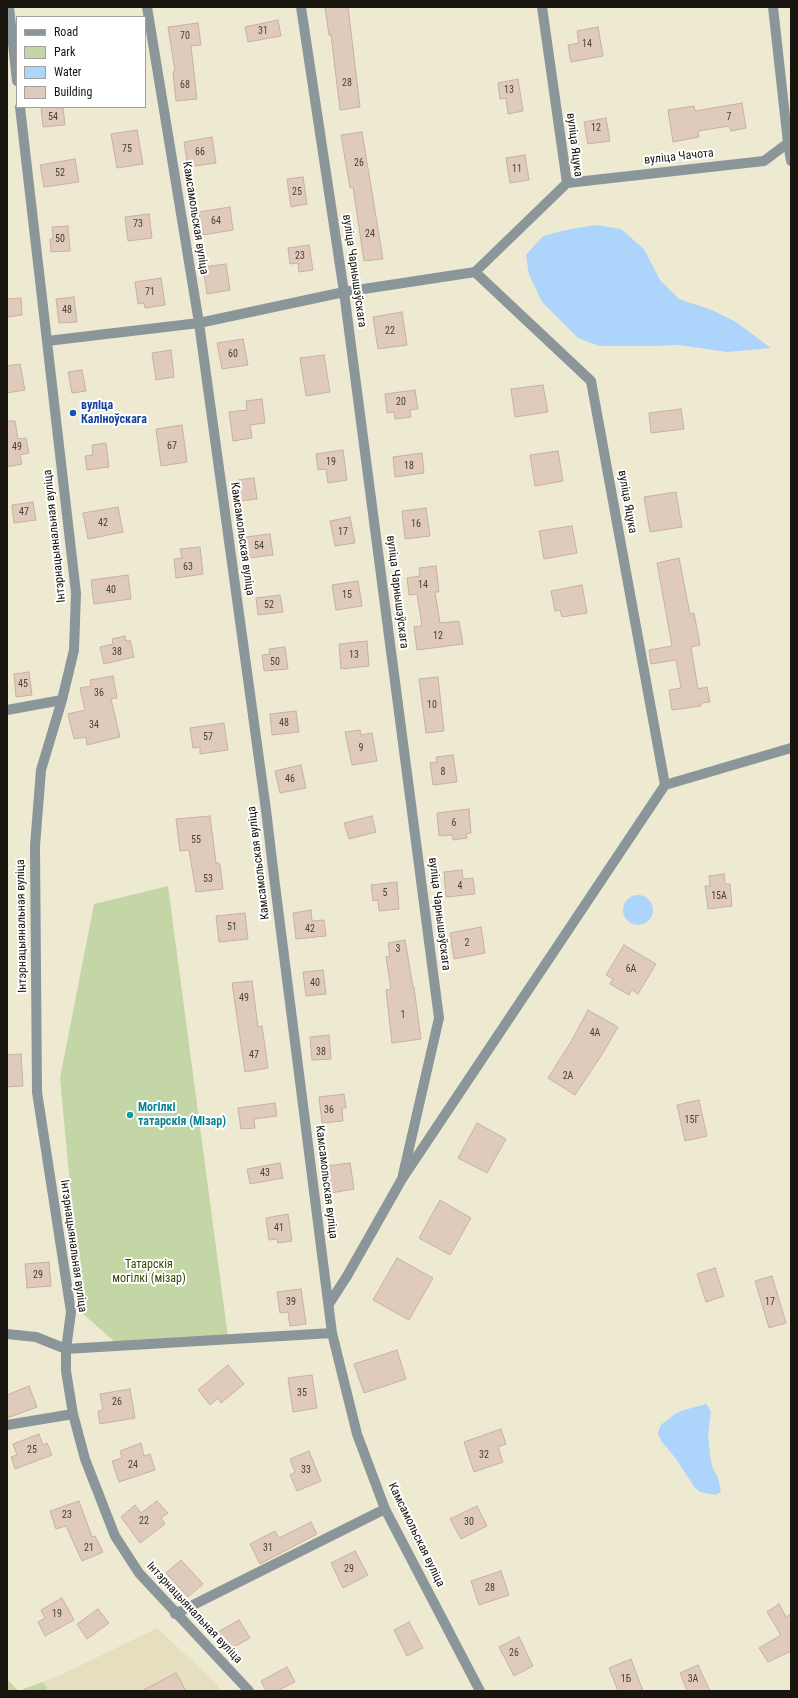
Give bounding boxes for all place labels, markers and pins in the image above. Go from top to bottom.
place label: вуліца Каліноўскага [81,399,147,427]
marker: вуліца Каліноўскага [68,408,78,418]
place label: Могілкі татарскія (Мізар) [138,1101,226,1129]
marker: Могілкі татарскія (Мізар) [125,1110,135,1120]

